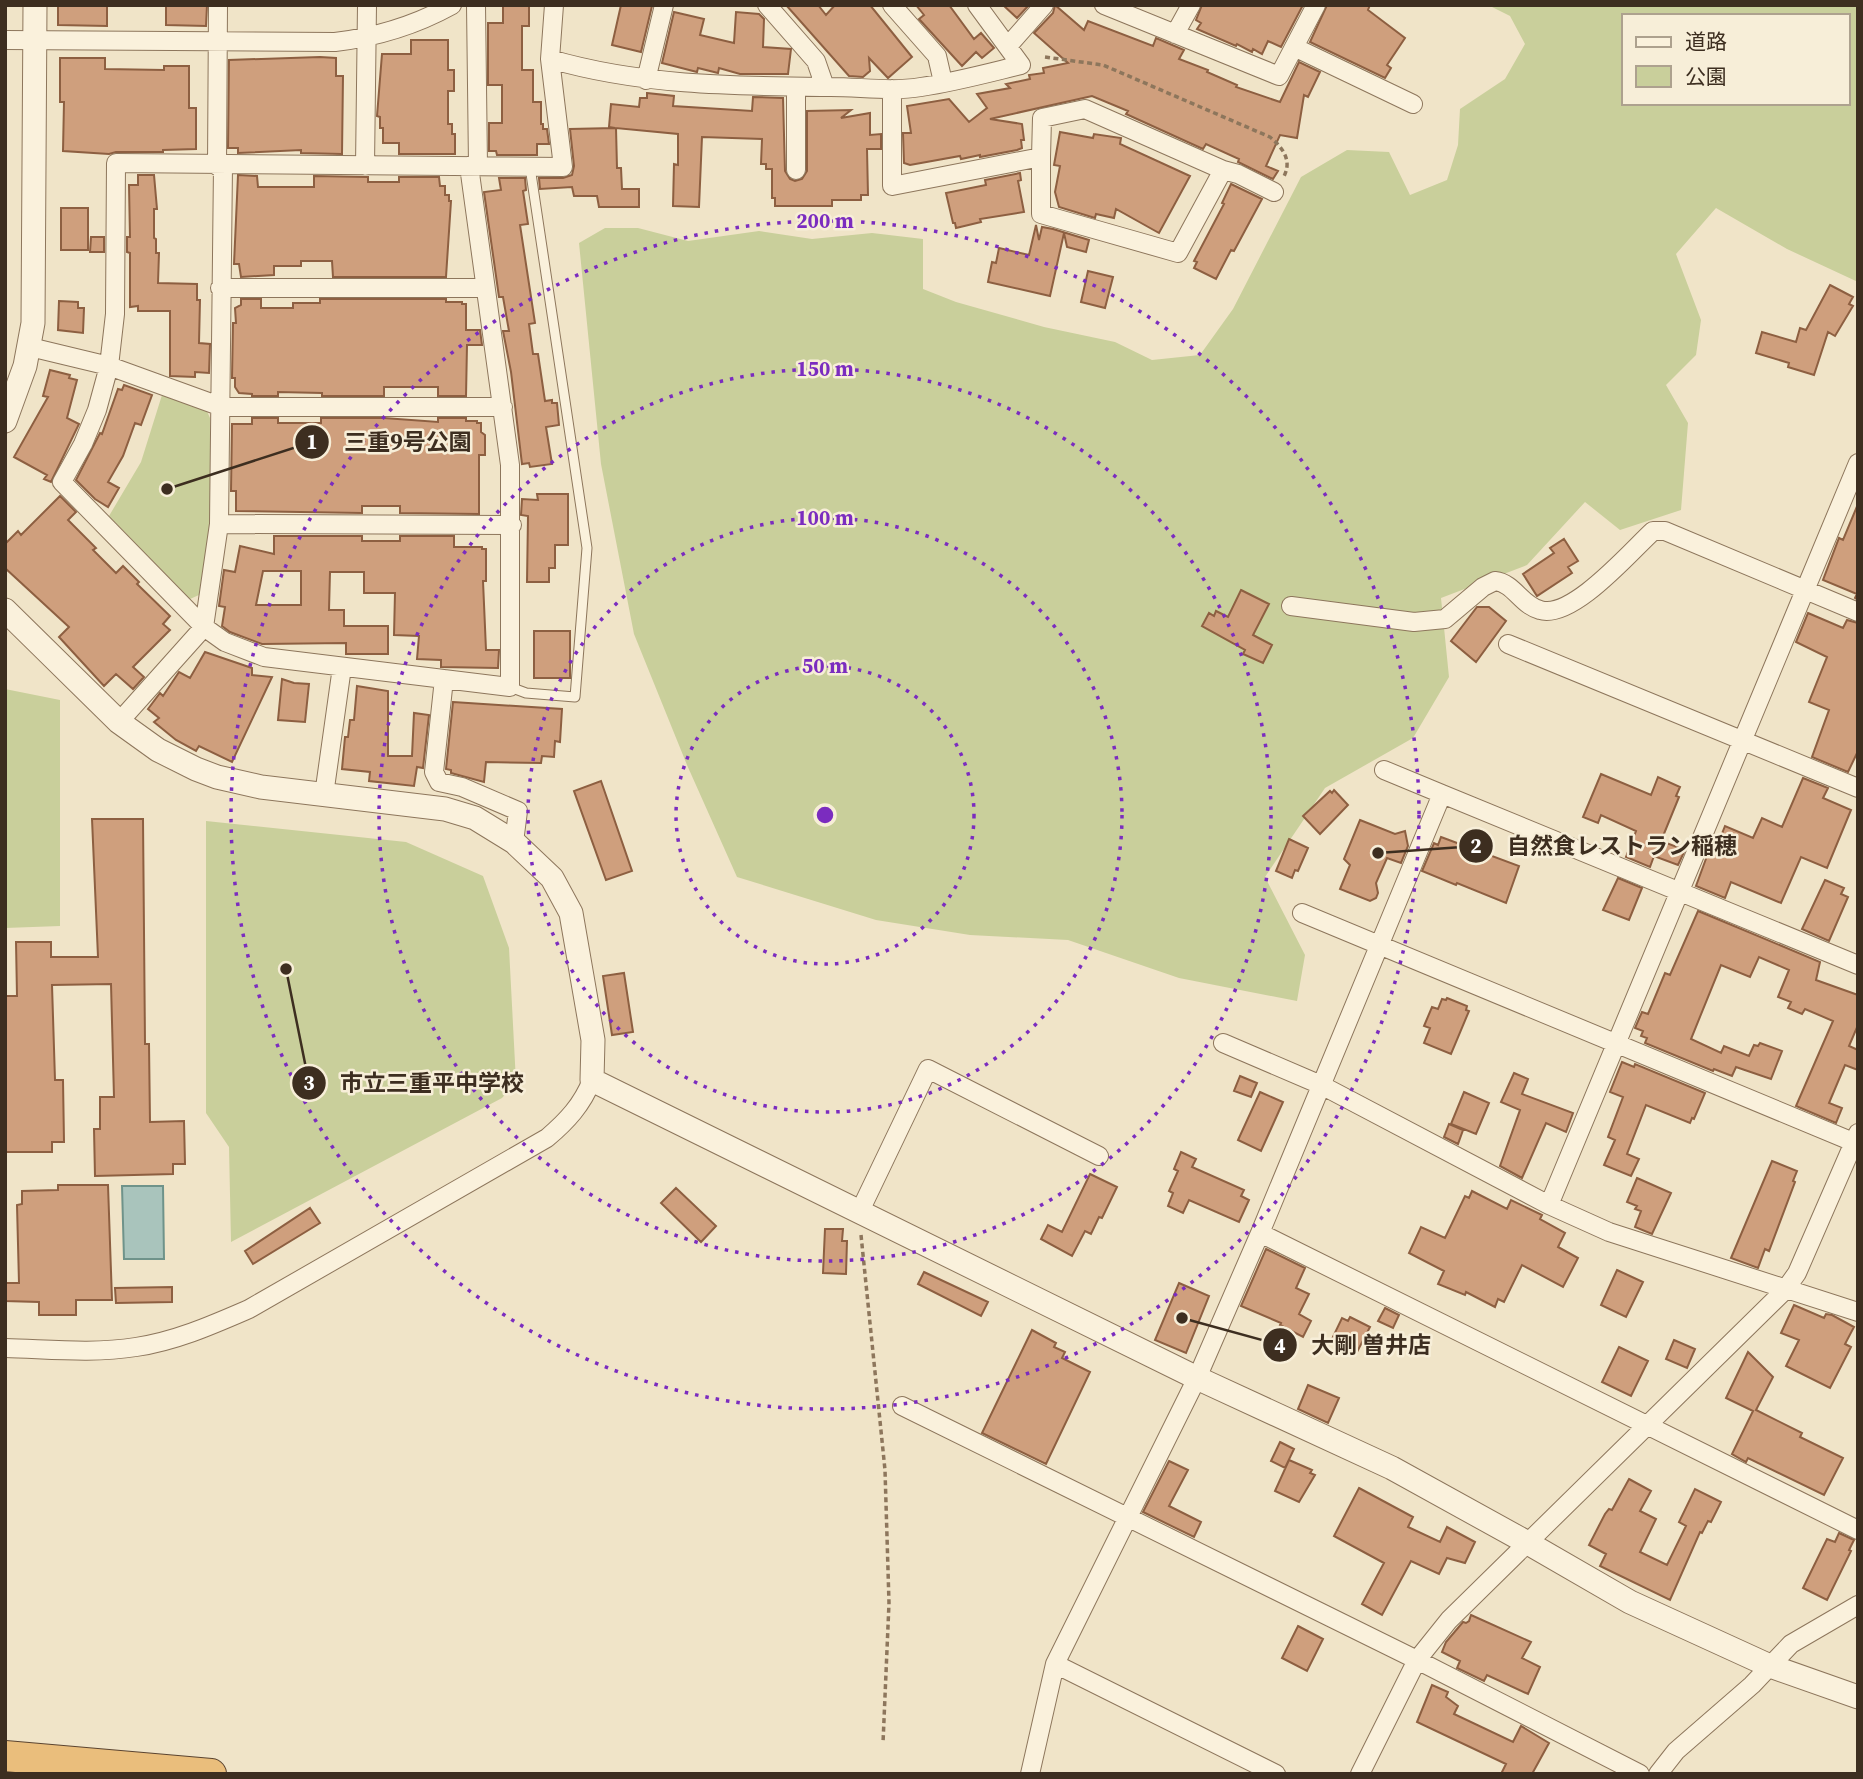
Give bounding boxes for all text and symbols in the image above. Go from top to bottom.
legend [1622,14,1849,105]
text: 道路 [1685,27,1727,56]
text: 公園 [1685,62,1727,91]
text: 200 m [796,206,854,235]
text: 150 m [796,354,854,383]
callout: 三重9号公園 [295,420,485,464]
text: 三重9号公園 [344,426,472,458]
text: 1 [306,427,318,456]
text: 100 m [796,503,854,532]
text: 50 m [802,651,848,680]
centre of rings [813,803,837,827]
callout: 自然食レストラン稲穂 [1458,824,1751,868]
text: 自然食レストラン稲穂 [1507,830,1737,862]
text: 2 [1470,831,1482,860]
callout: 市立三重平中学校 [291,1061,538,1105]
text: 市立三重平中学校 [340,1067,524,1099]
text: 3 [303,1068,315,1097]
callout: 大剛 曽井店 [1262,1323,1445,1367]
text: 大剛 曽井店 [1311,1329,1431,1361]
text: 4 [1274,1331,1286,1360]

